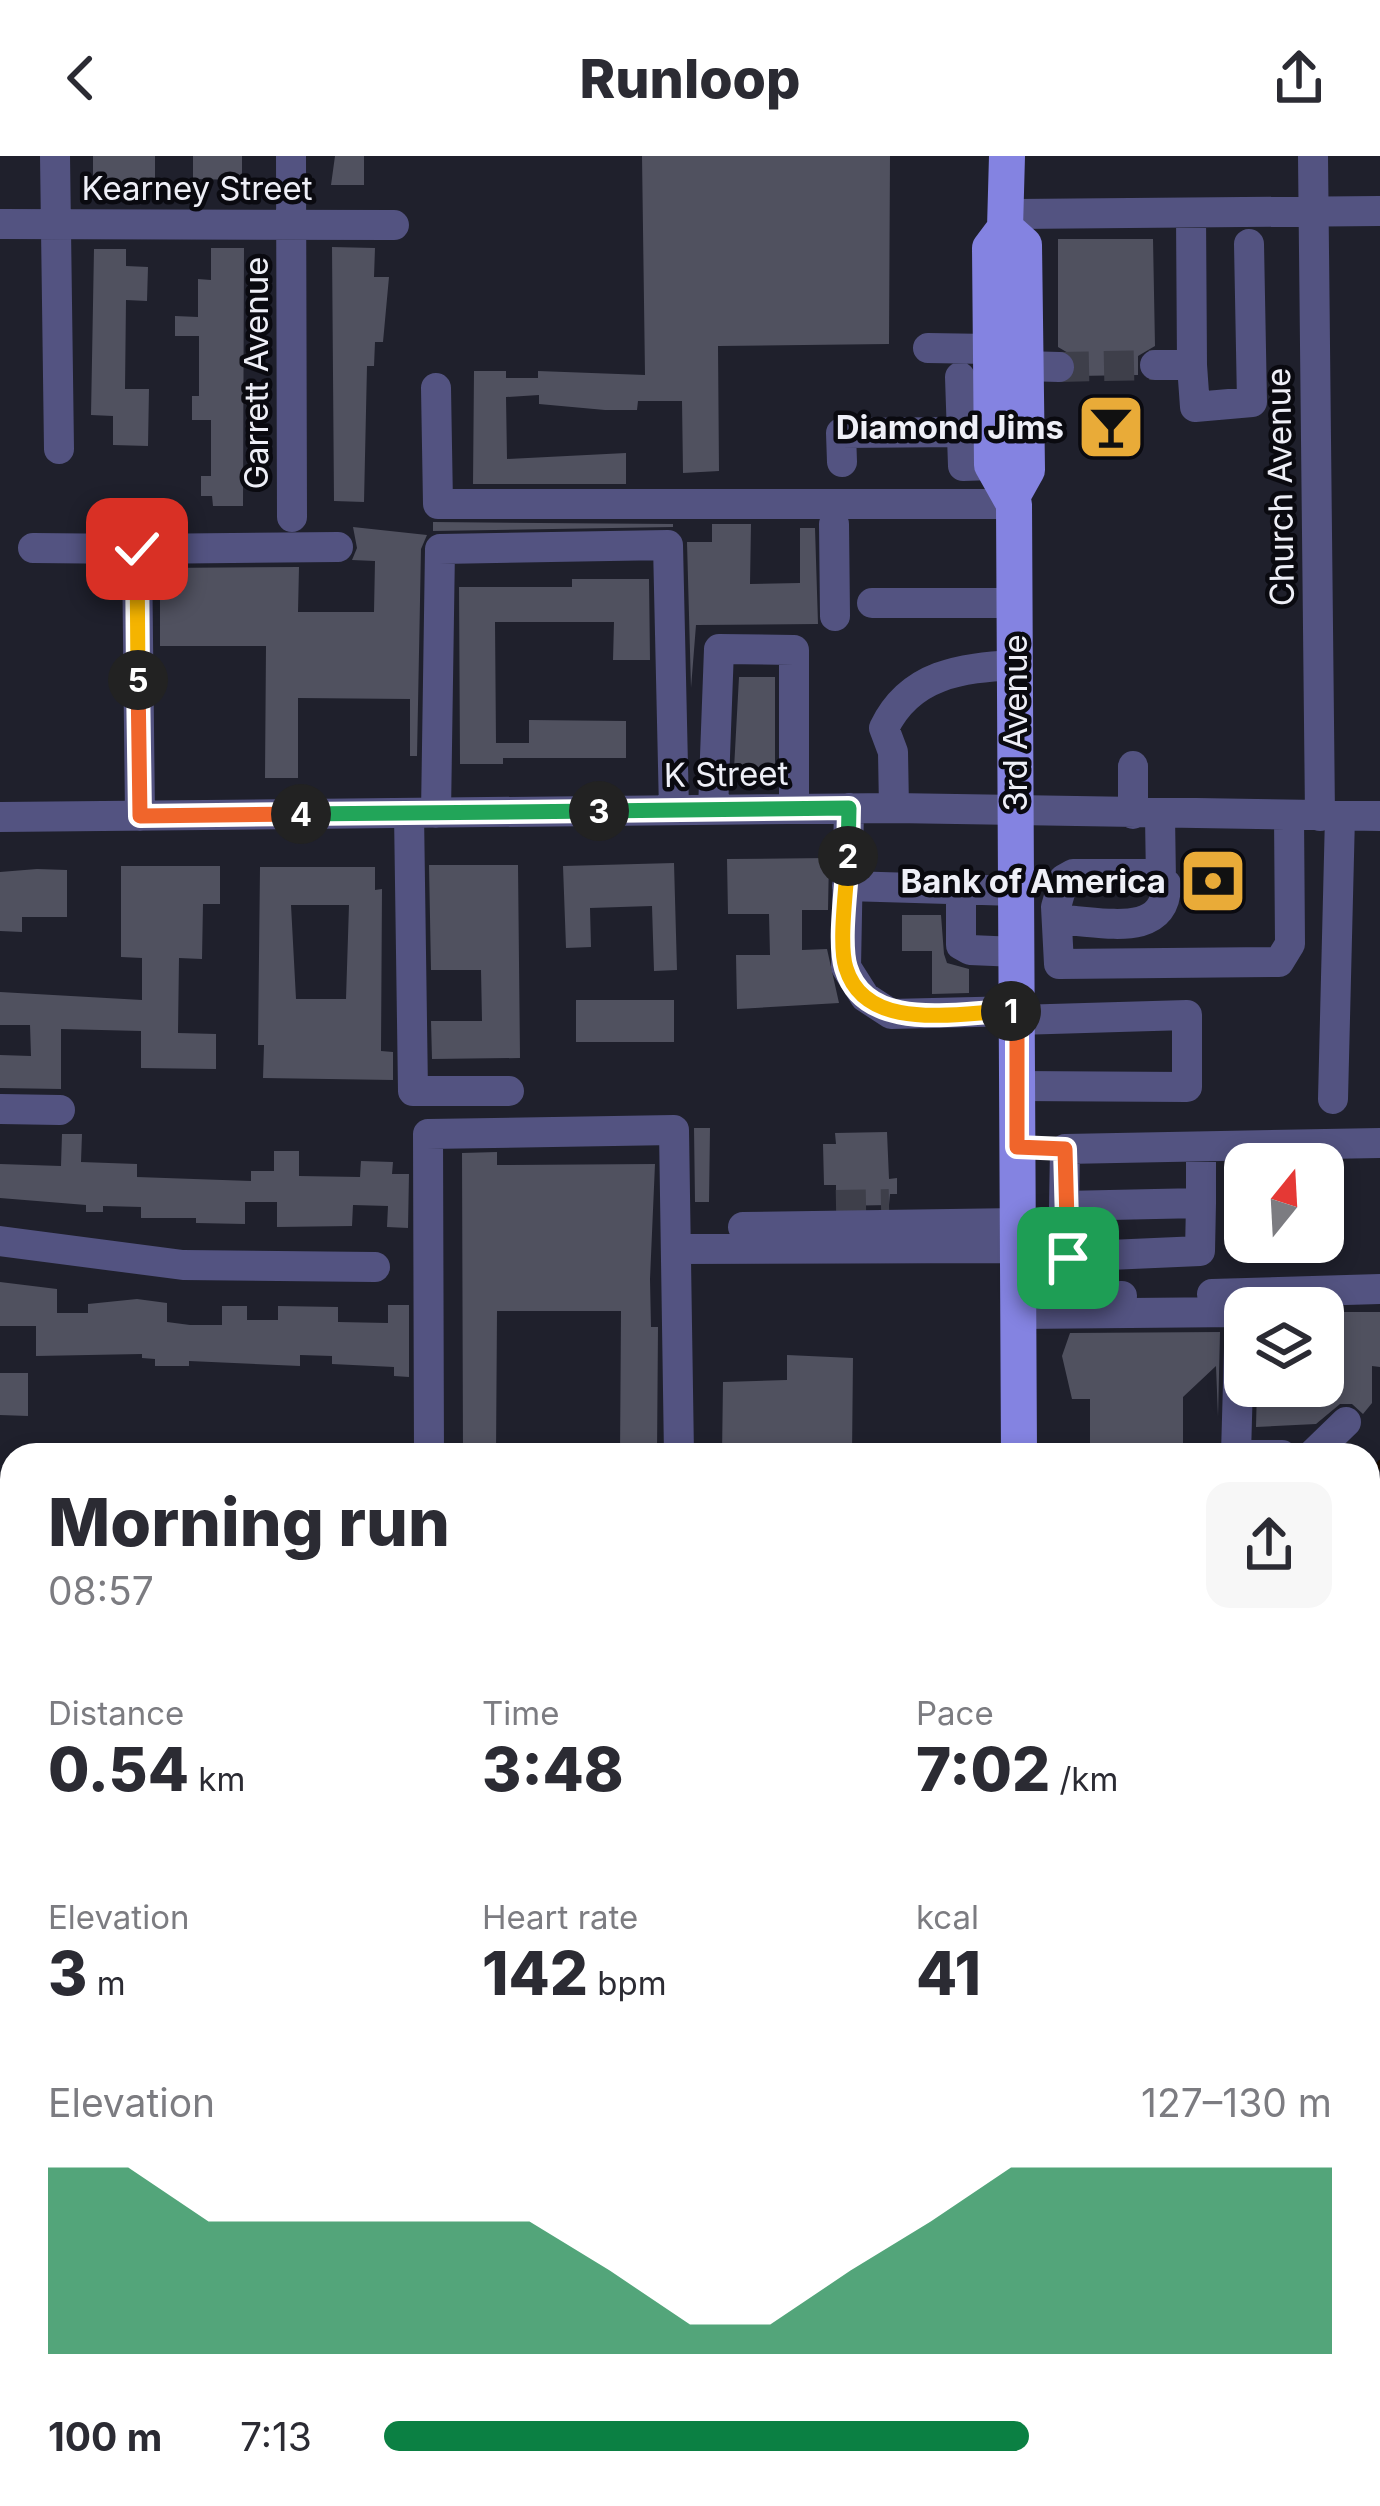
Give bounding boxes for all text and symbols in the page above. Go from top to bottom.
icon: back [48,45,114,111]
icon: share [1266,45,1332,111]
text: Runloop [580,46,800,111]
street label: Kearney Street [82,168,313,208]
street label: Garrett Avenue [236,256,276,490]
street label: Church Avenue [1258,367,1302,607]
bar icon: Diamond Jims [1076,392,1146,462]
place label: Diamond Jims [836,407,1064,447]
pin [86,498,188,600]
icon: check [104,516,170,582]
street label: 3rd Avenue [995,634,1035,812]
pin: 5 [108,650,168,710]
text: 5 [127,660,149,700]
street label: K Street [663,753,789,795]
pin: 3 [569,781,629,841]
pin: 4 [271,784,331,844]
text: 3 [588,791,610,831]
text: 4 [290,794,312,834]
pin: 2 [818,826,878,886]
text: 2 [838,836,858,876]
bank icon: Bank of America [1178,846,1248,916]
place label: Bank of America [900,861,1166,901]
pin: 1 [981,981,1041,1041]
text: 1 [1004,991,1018,1031]
north arrow [1224,1143,1344,1263]
map controls [1224,1143,1344,1407]
pin [1017,1207,1119,1309]
icon: arrive [1035,1225,1101,1291]
button: layers [1224,1287,1344,1407]
text: Morning run [48,1482,450,1562]
button: share [1206,1482,1332,1608]
text: 08:57 [48,1567,154,1614]
text: Distance [48,1693,184,1733]
text: Time [482,1693,559,1733]
text: Pace [916,1693,994,1733]
text: 0.54 [48,1733,189,1805]
text: 3:48 [482,1733,624,1805]
text: 7:02 [916,1733,1050,1805]
text: km [189,1759,245,1799]
text: /km [1050,1759,1118,1799]
text: Elevation [48,1897,189,1937]
text: Heart rate [482,1897,638,1937]
text: kcal [916,1897,979,1937]
text: 3 [48,1937,87,2009]
text: 142 [482,1937,588,2009]
text: 41 [916,1937,981,2009]
text: m [87,1963,126,2003]
text: bpm [588,1963,667,2003]
text: Elevation [48,2079,215,2126]
text: 127–130 m [1141,2079,1332,2126]
text: 100 m [48,2413,162,2460]
text: 7:13 [240,2413,312,2460]

